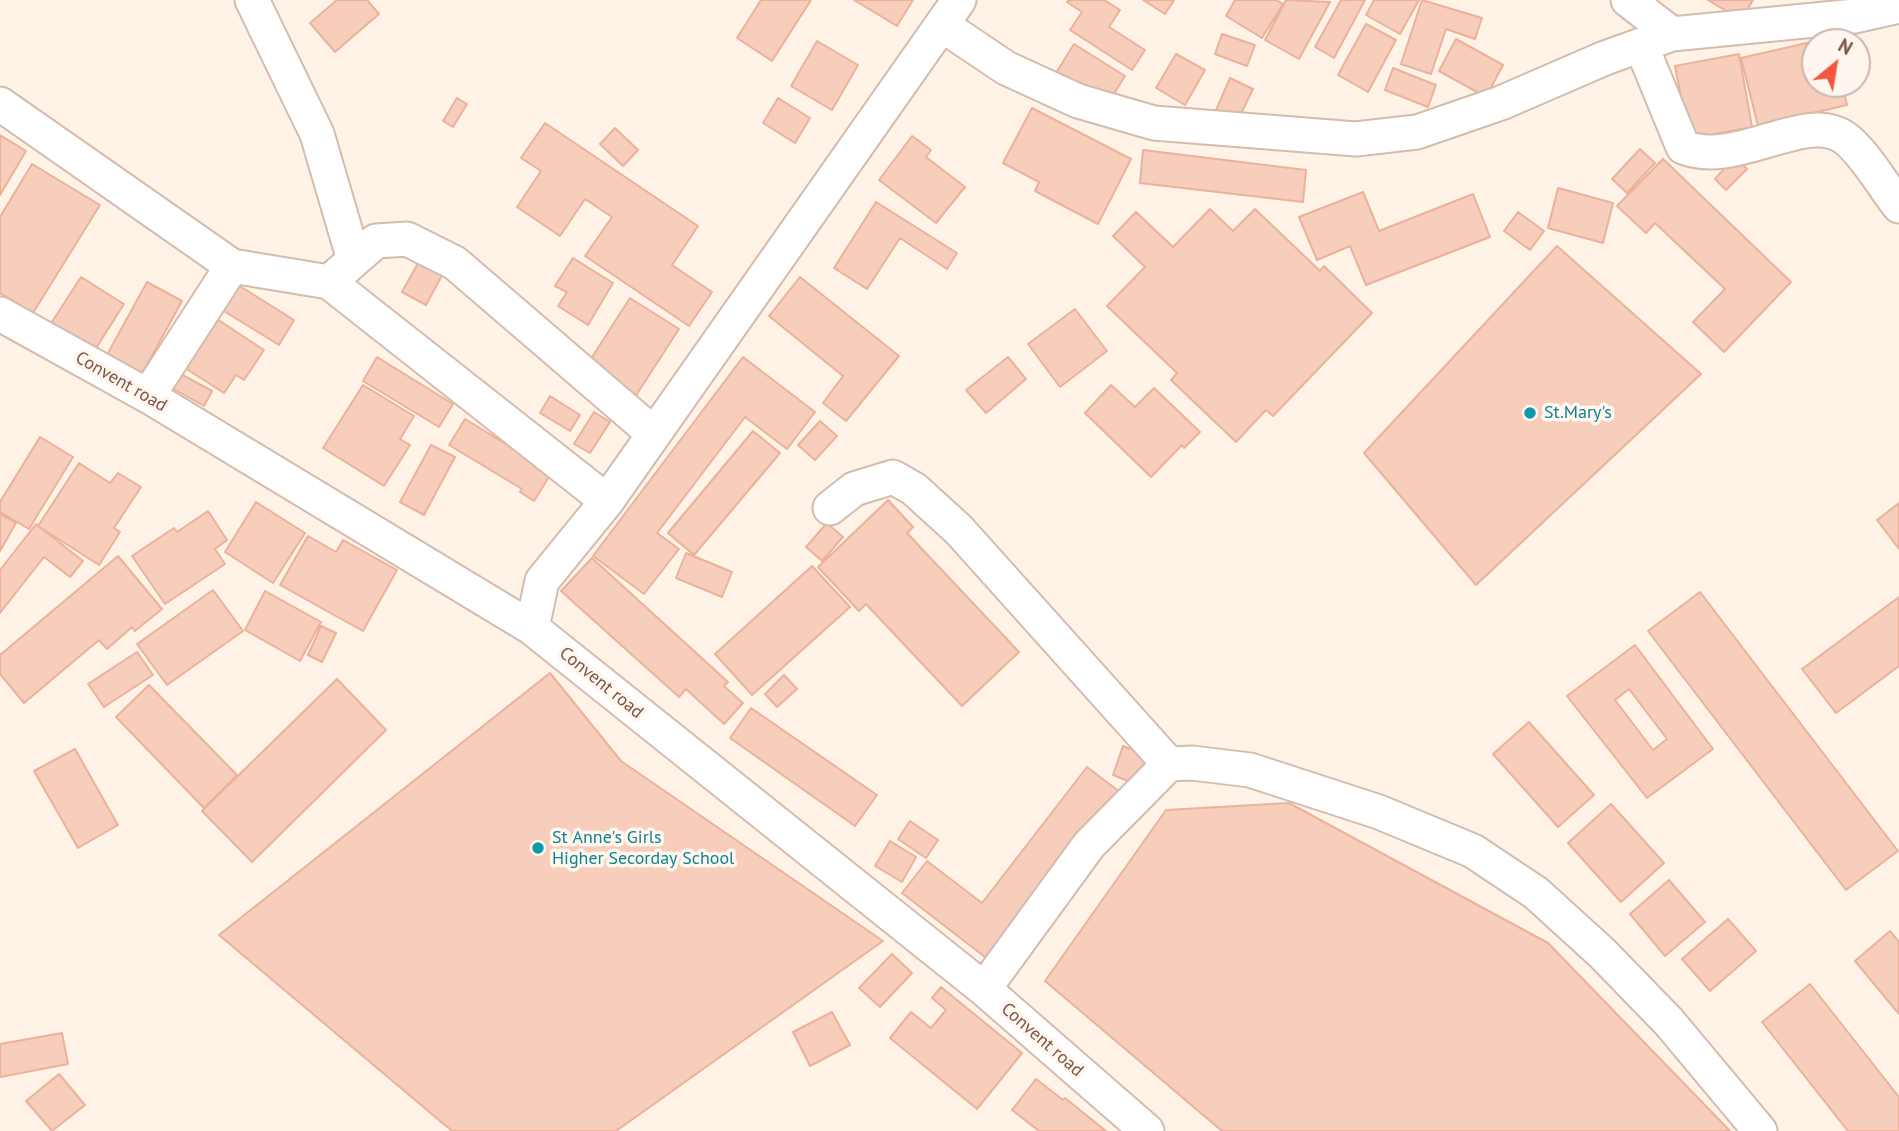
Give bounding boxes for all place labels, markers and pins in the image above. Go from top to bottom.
place label: St.Mary's [1544,402,1612,424]
marker: St.Mary's [1522,405,1538,421]
place label: St Anne's Girls Higher Secorday School [552,827,734,870]
marker: St Anne's Girls Higher Secorday School [530,840,546,856]

